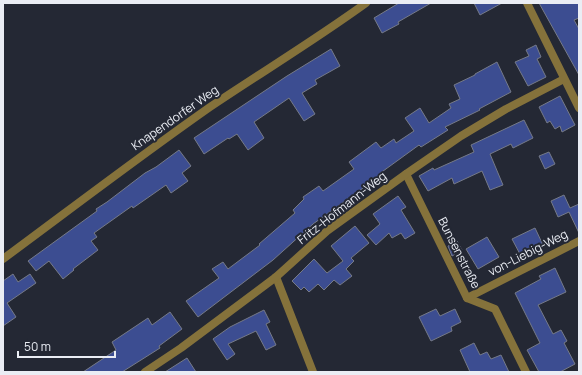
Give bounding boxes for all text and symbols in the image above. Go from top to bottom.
street label: Knapendorfer Weg [128,81,222,154]
street label: Fritz-Hofmann-Weg [293,167,390,248]
street label: Bunsenstraße [434,214,485,291]
street label: von-Liebig-Weg [485,225,570,280]
scale bar [18,333,115,359]
text: 50 m [24,338,51,355]

